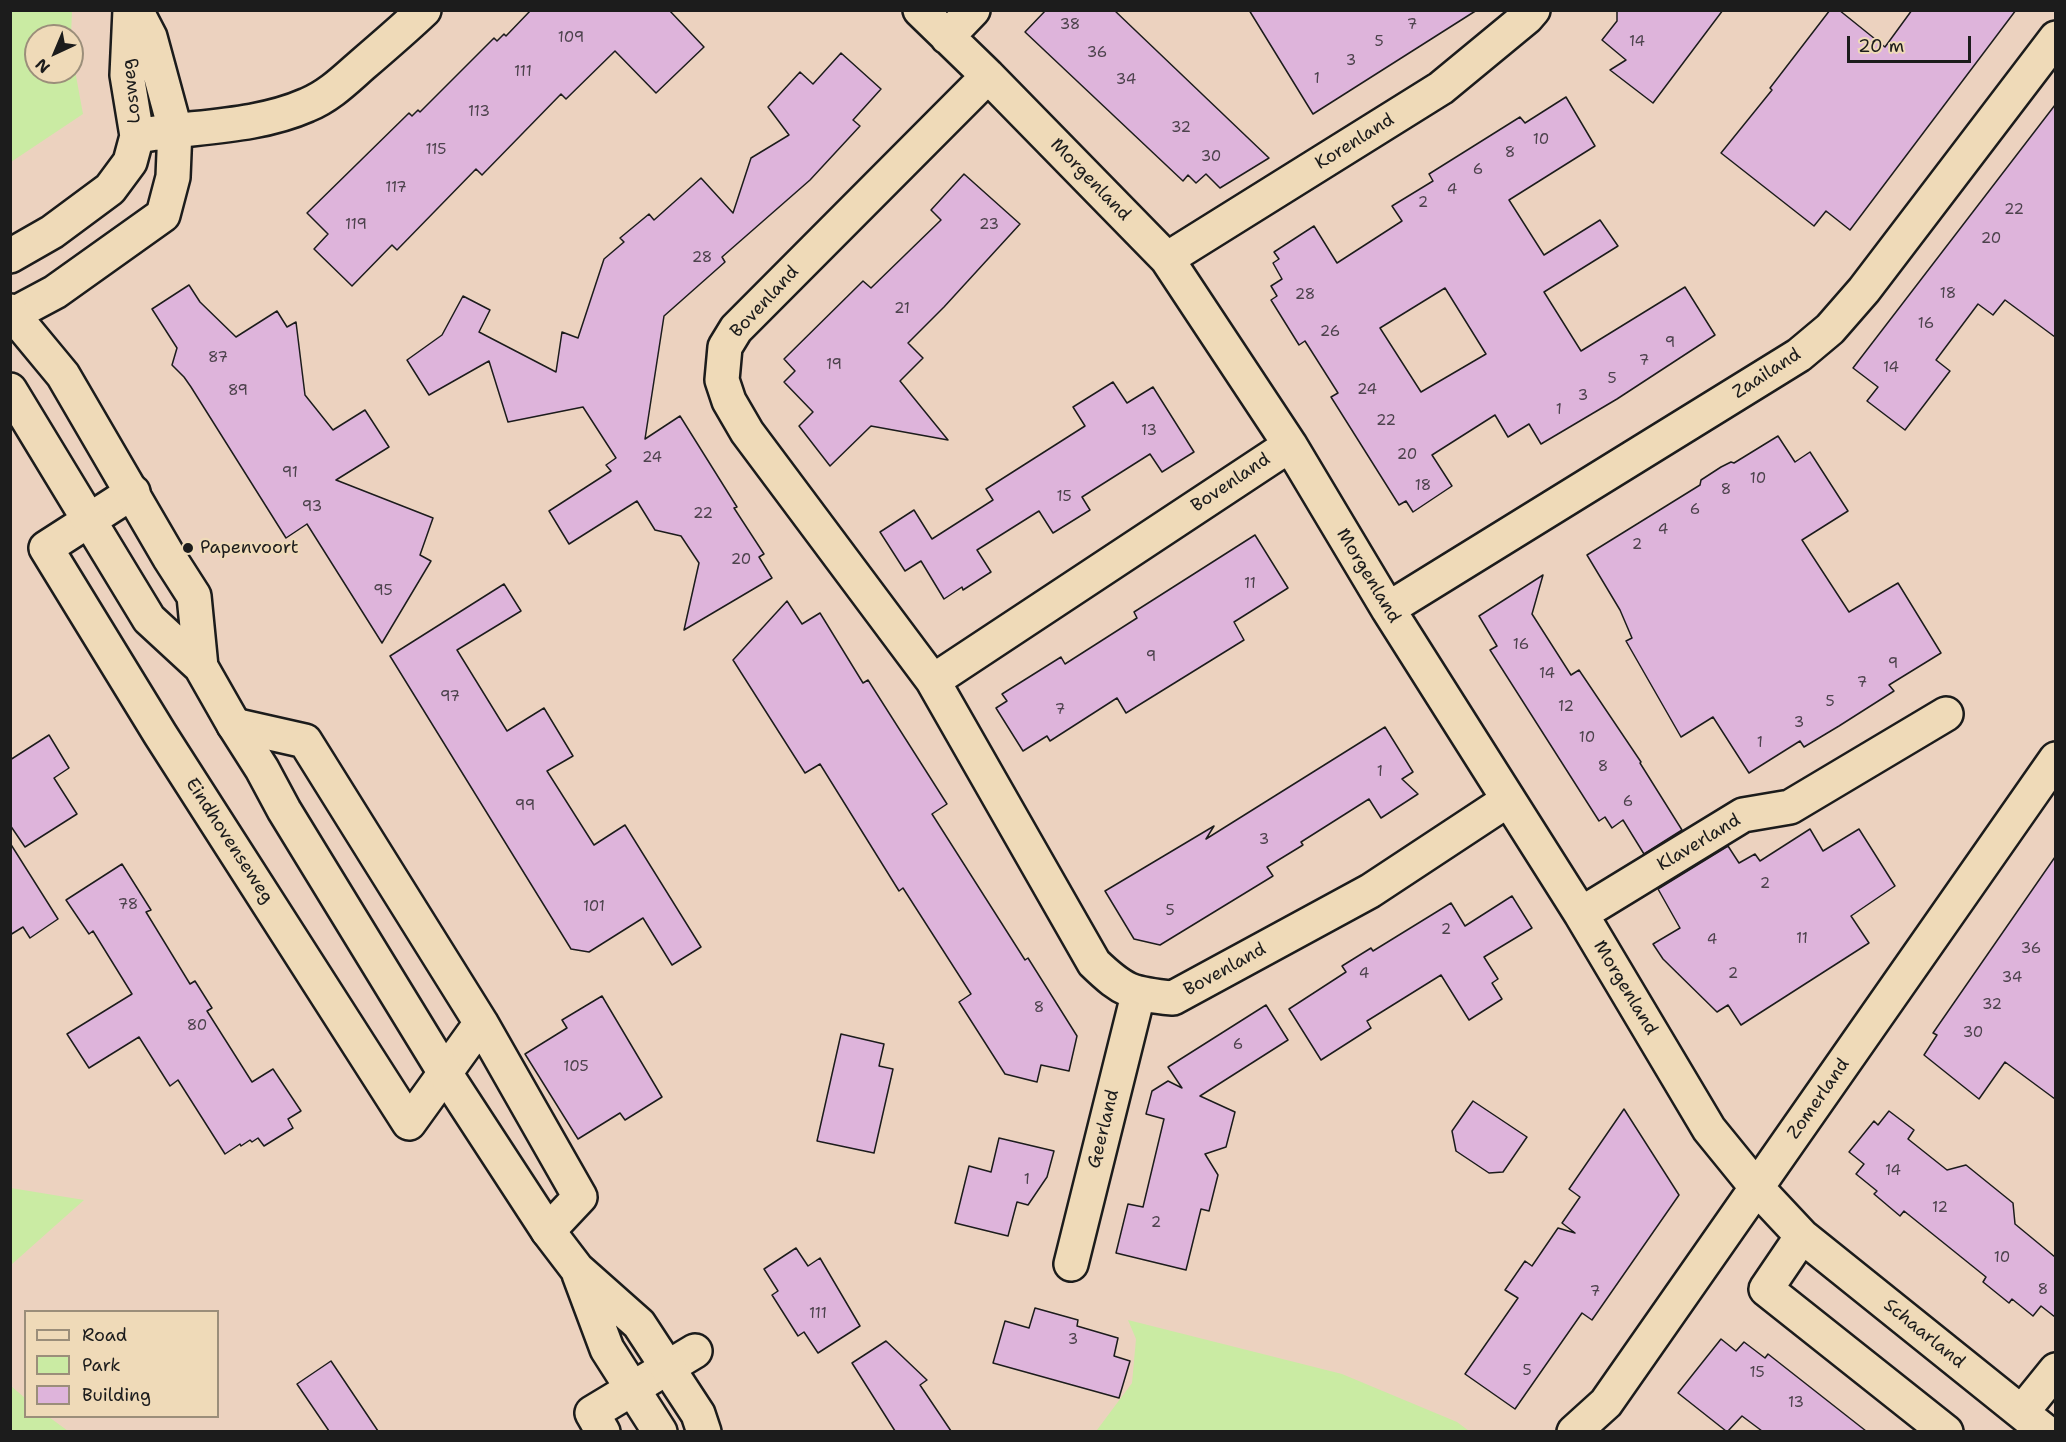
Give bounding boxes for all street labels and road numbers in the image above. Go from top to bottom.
street label: Losweg [118,58,146,124]
street label: Korenland [1312,109,1398,175]
street label: Morgenland [1045,134,1135,226]
street label: Bovenland [726,262,804,342]
street label: Zaailand [1729,344,1805,404]
street label: Bovenland [1187,449,1275,517]
street label: Morgenland [1331,525,1405,627]
street label: Eindhovenseweg [180,774,278,908]
street label: Klaverland [1653,810,1745,876]
street label: Morgenland [1588,937,1662,1039]
street label: Bovenland [1180,939,1270,1001]
street label: Zomerland [1783,1055,1855,1143]
street label: Geerland [1084,1087,1124,1171]
street label: Schaarland [1879,1295,1969,1373]

